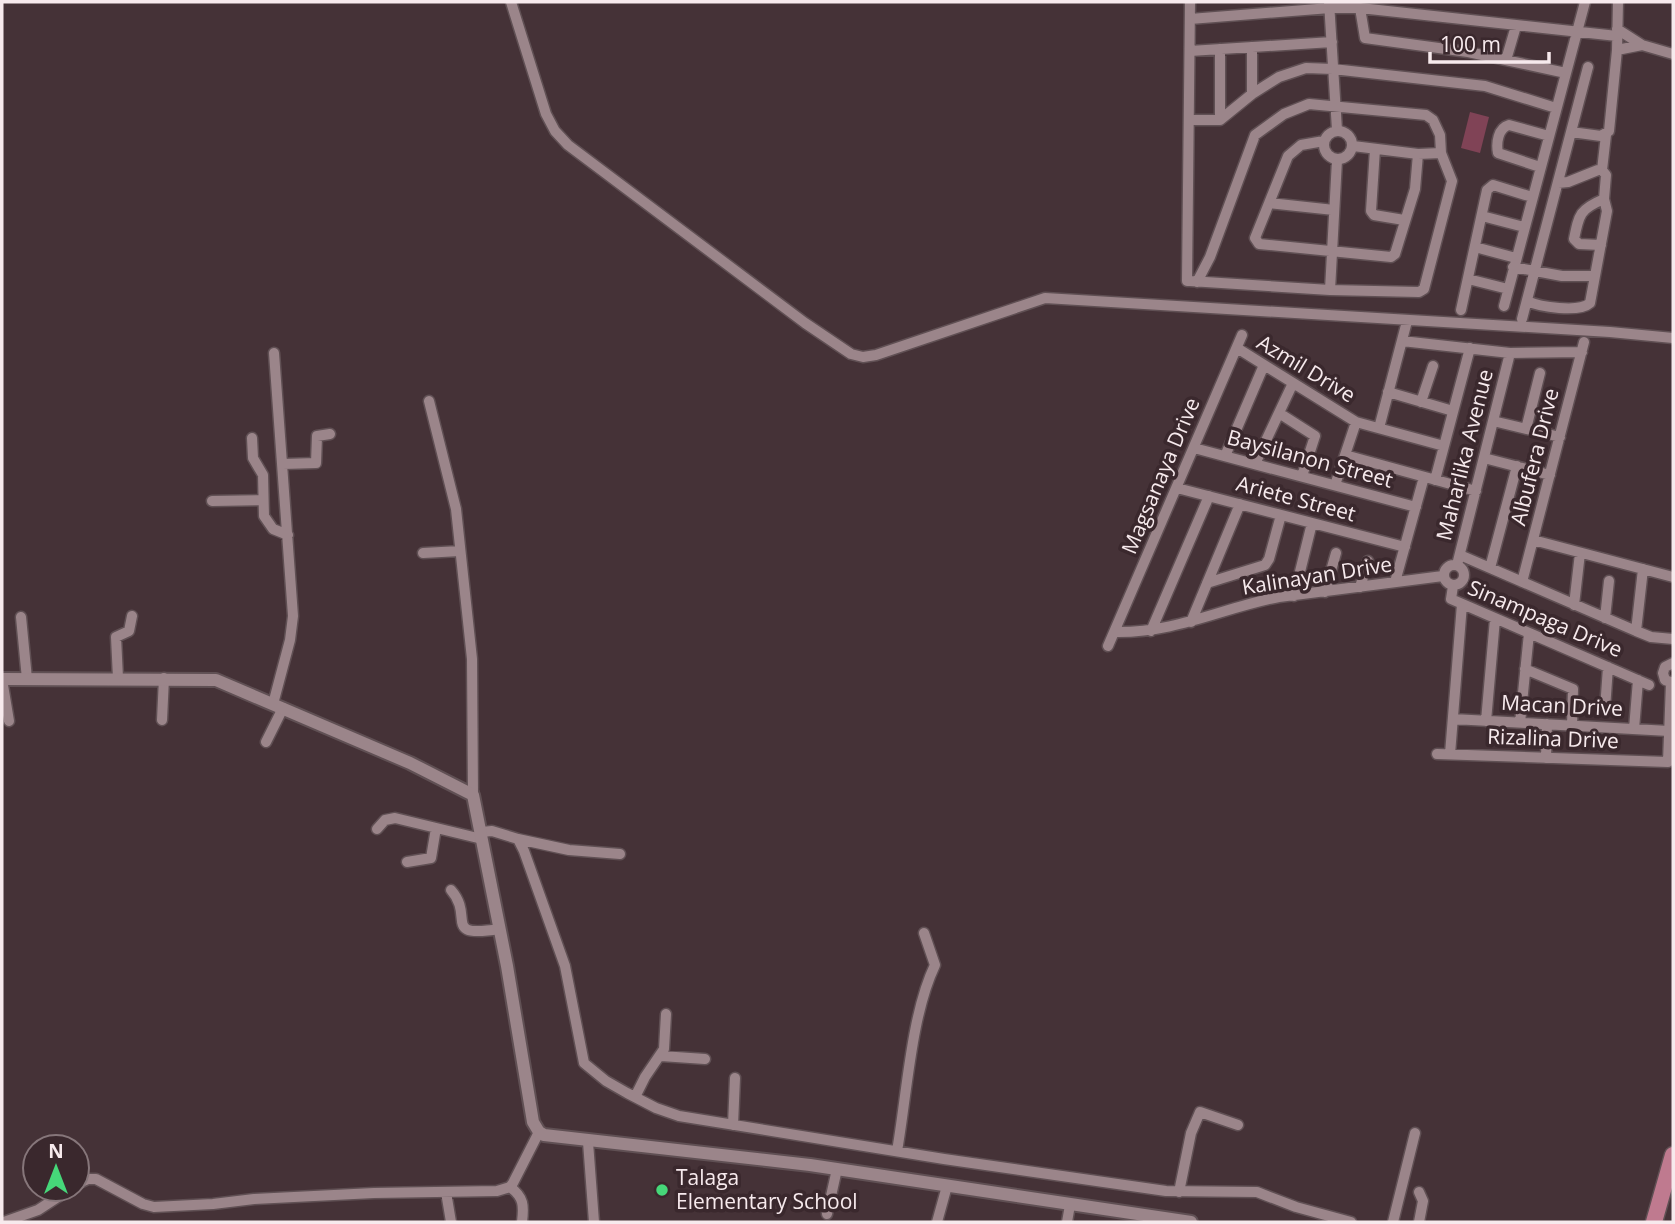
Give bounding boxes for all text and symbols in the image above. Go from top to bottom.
scale bar [1430,21,1549,65]
text: 100 m [1440,30,1501,58]
street label: Azmil Drive [1252,328,1361,408]
street label: Maharlika Avenue [1429,366,1499,543]
street label: Albufera Drive [1503,385,1565,528]
street label: Magsanaya Drive [1115,393,1206,558]
street label: Baysilanon Street [1224,422,1396,494]
street label: Ariete Street [1234,469,1359,527]
street label: Kalinayan Drive [1240,549,1394,601]
street label: Sinampaga Drive [1464,573,1627,663]
street label: Macan Drive [1500,688,1624,722]
street label: Rizalina Drive [1487,722,1619,754]
north arrow [21,1133,91,1203]
text: N [48,1138,64,1164]
place label: Talaga Elementary School [676,1163,858,1215]
marker: Talaga Elementary School [654,1182,670,1198]

